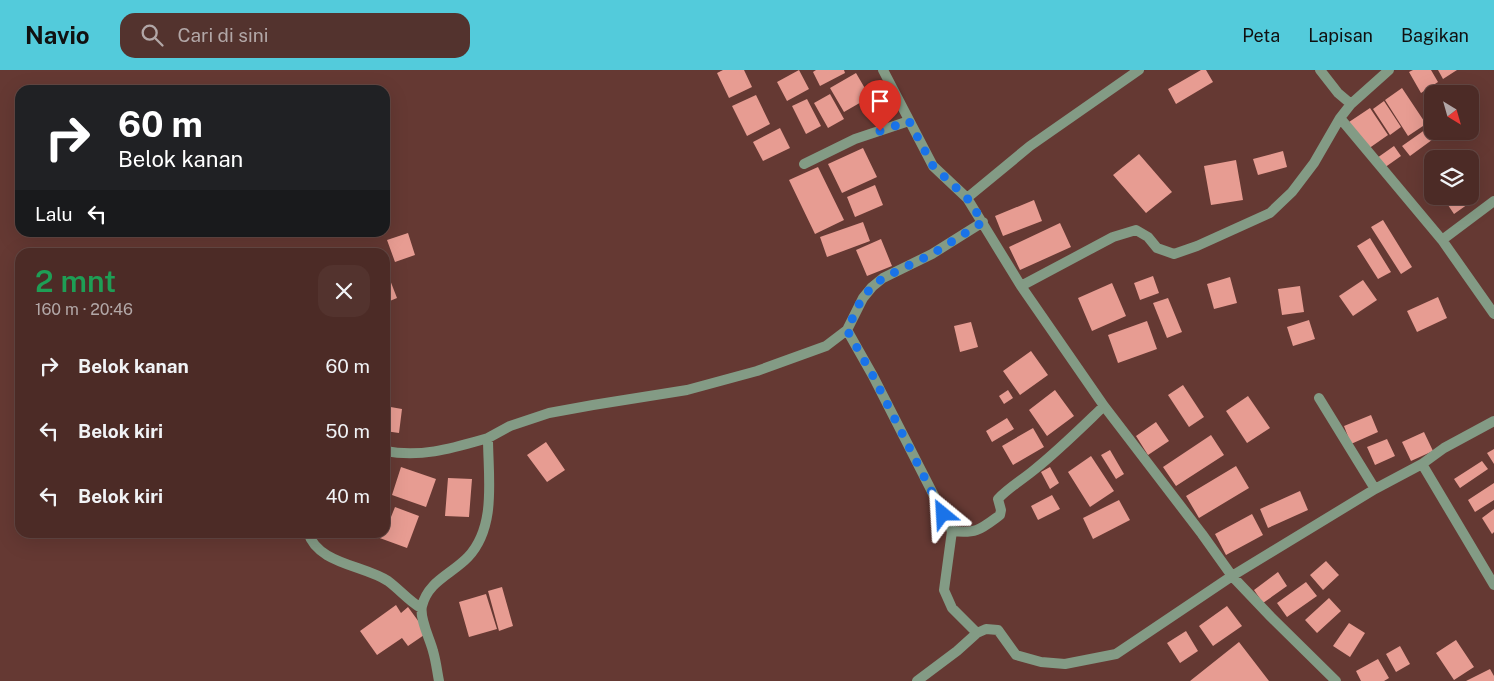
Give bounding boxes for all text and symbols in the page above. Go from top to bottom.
search box [120,13,470,58]
text: Navio [25,21,90,49]
icon: search [138,21,166,49]
text: Cari di sini [178,24,268,46]
text: Peta [1242,25,1280,46]
text: Lapisan [1308,25,1373,46]
text: Bagikan [1401,25,1469,46]
pin [859,80,901,131]
north arrow [1424,85,1479,140]
map controls [1424,85,1479,205]
icon: arrive [866,87,894,115]
text: 60 m [118,104,203,145]
icon: right [35,105,100,170]
text: Belok kanan [118,146,243,172]
button: layers [1424,150,1479,205]
icon: left [83,200,111,228]
text: Lalu [35,203,73,225]
text: 2 mnt [35,263,116,299]
button: close [318,265,370,317]
text: 160 m · 20:46 [35,300,133,319]
icon: right [35,352,63,380]
text: Belok kanan [78,355,189,377]
text: 60 m [326,355,370,377]
icon: left [35,417,63,445]
text: Belok kiri [78,420,163,442]
text: 50 m [325,420,370,442]
icon: left [35,482,63,510]
text: Belok kiri [78,485,163,507]
text: 40 m [325,485,370,507]
position arrow [916,487,968,539]

